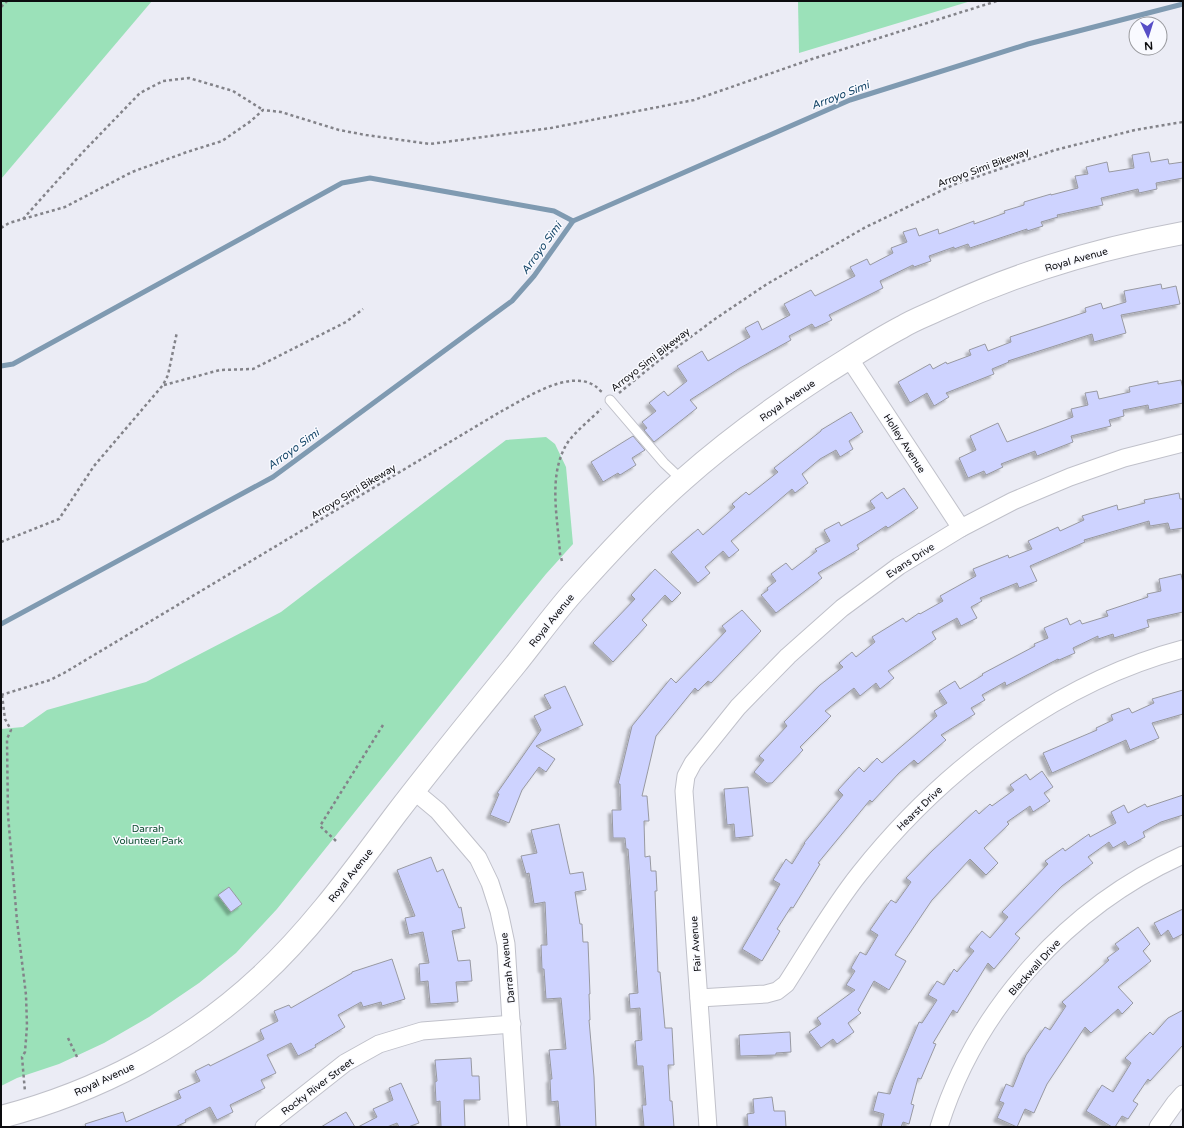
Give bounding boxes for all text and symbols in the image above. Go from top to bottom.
north arrow [1128,16,1168,56]
text: N [1144,39,1154,52]
water label: Arroyo Simi [810,78,872,112]
street label: Arroyo Simi Bikeway [936,146,1031,190]
water label: Arroyo Simi [518,219,565,277]
street label: Royal Avenue [1043,245,1109,275]
street label: Arroyo Simi Bikeway [609,325,693,394]
street label: Royal Avenue [758,377,818,424]
street label: Holley Avenue [881,412,928,476]
water label: Arroyo Simi [265,426,323,472]
street label: Arroyo Simi Bikeway [309,461,399,522]
street label: Evans Drive [884,541,937,581]
street label: Royal Avenue [527,591,577,650]
street label: Hearst Drive [895,784,945,833]
park label: Darrah Volunteer Park [113,823,183,847]
street label: Royal Avenue [326,846,376,905]
street label: Fair Avenue [688,915,704,972]
street label: Darrah Avenue [498,932,518,1004]
street label: Blackwall Drive [1006,937,1063,998]
street label: Rocky River Street [279,1056,356,1118]
street label: Royal Avenue [72,1061,137,1099]

